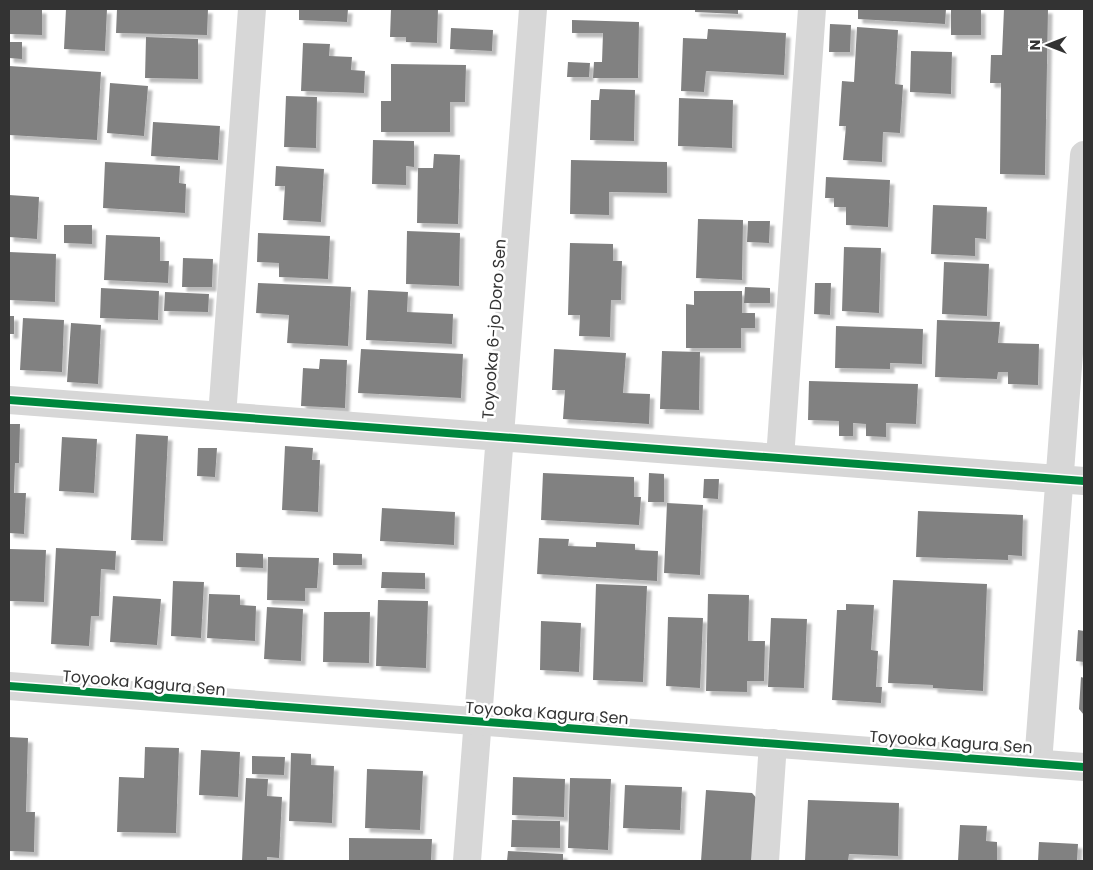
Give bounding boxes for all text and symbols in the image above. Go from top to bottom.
north arrow [1023,20,1073,70]
text: N [1025,40,1045,50]
street label: Toyooka 6-jo Doro Sen [476,238,512,420]
street label: Toyooka Kagura Sen [61,664,227,702]
street label: Toyooka Kagura Sen [465,696,629,730]
street label: Toyooka Kagura Sen [869,725,1033,759]

